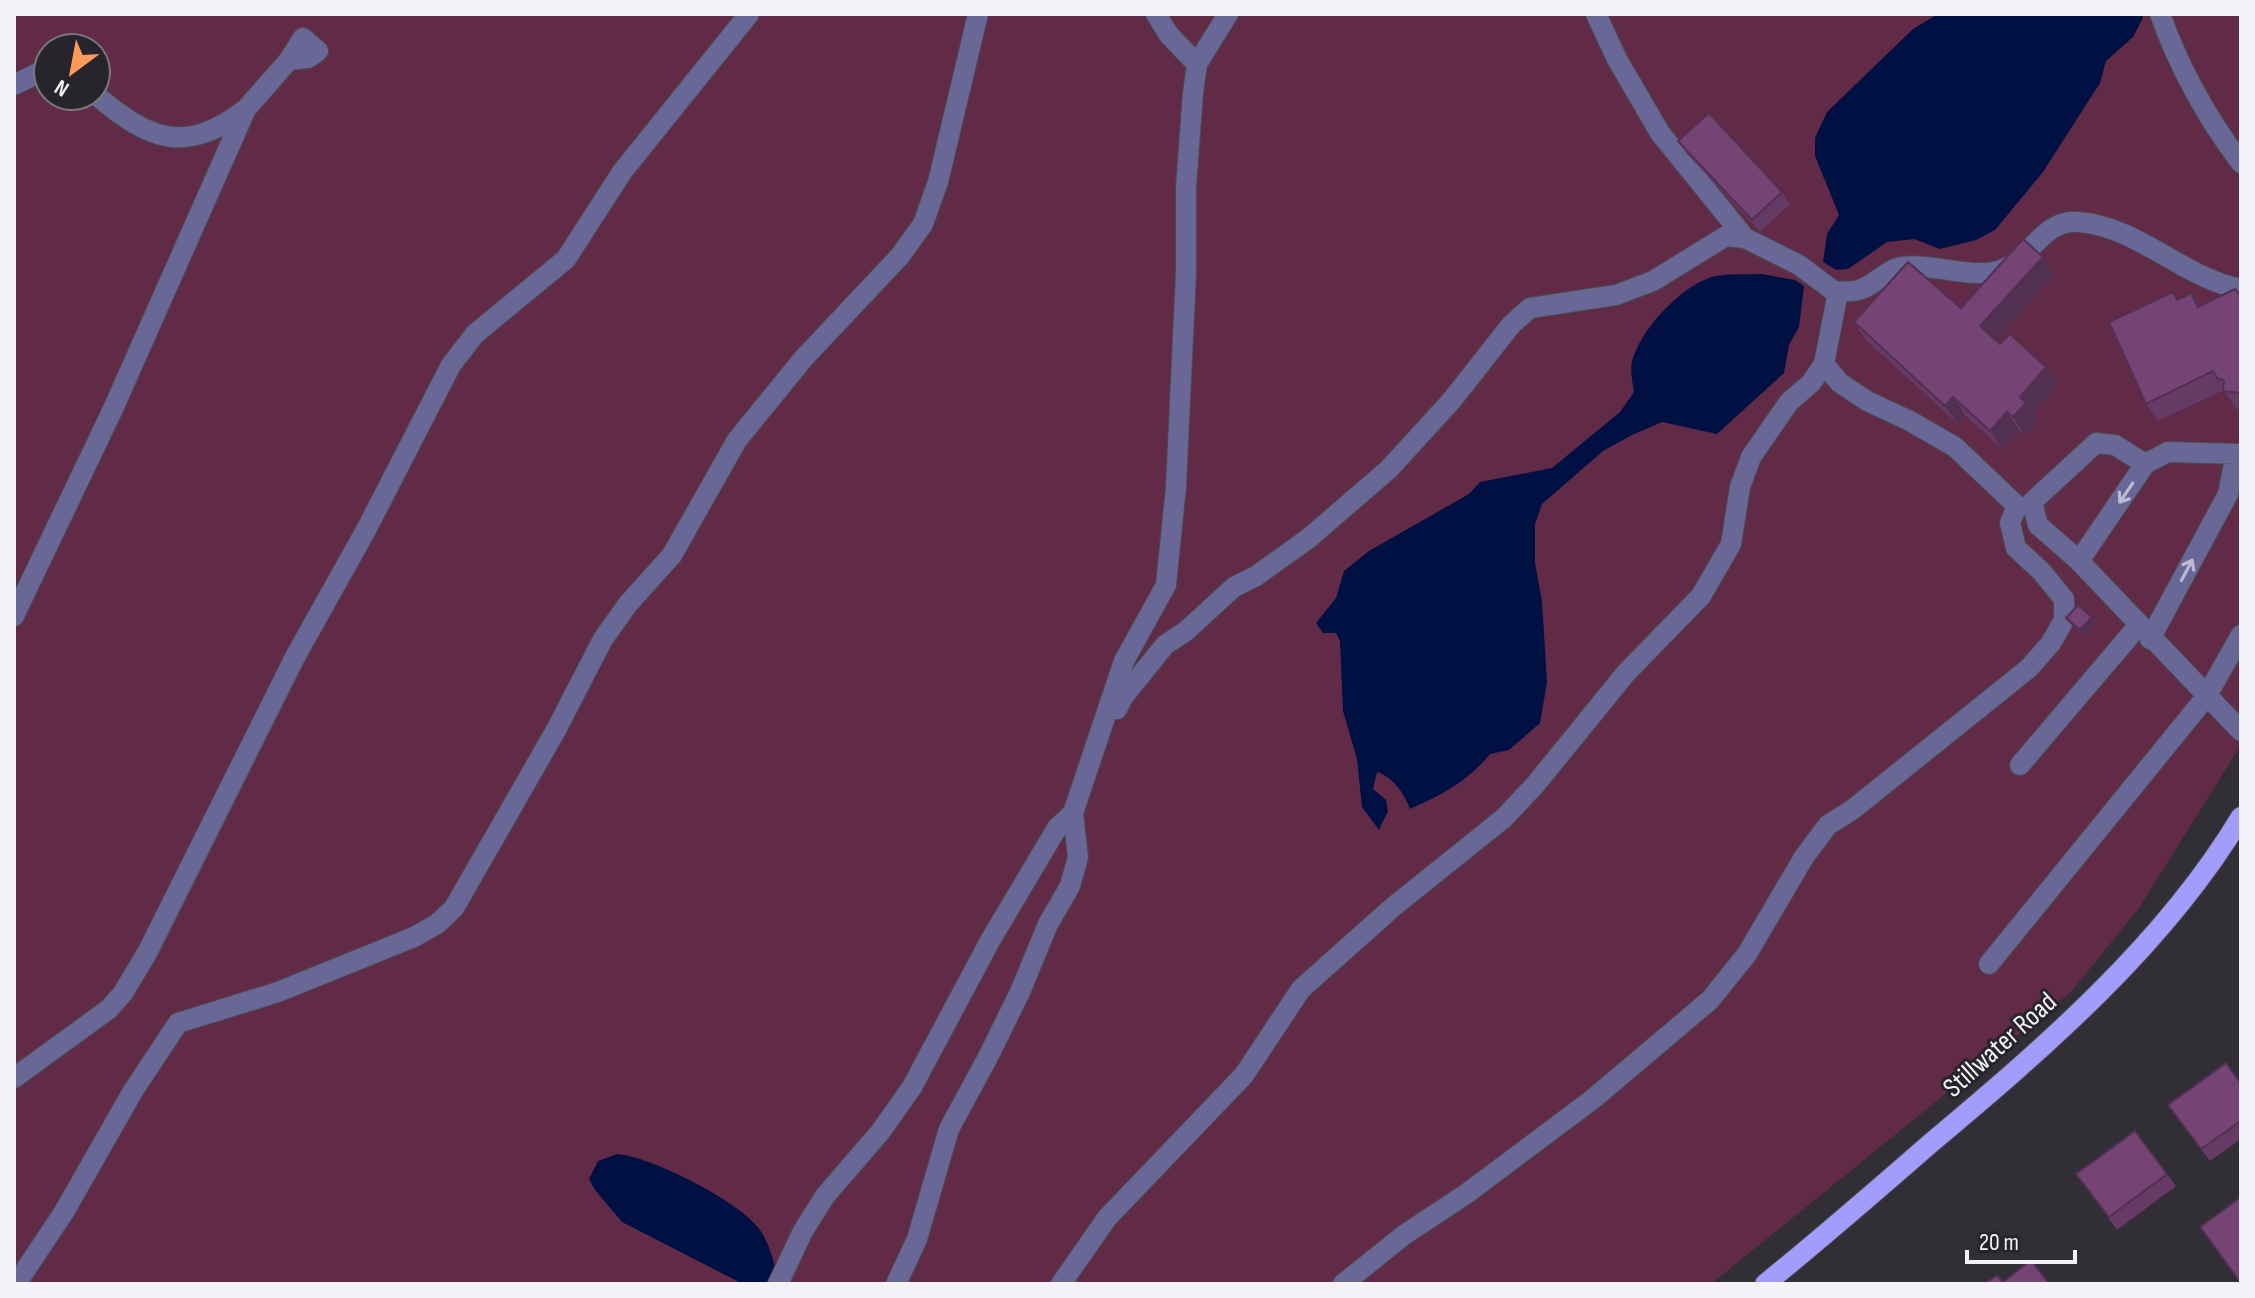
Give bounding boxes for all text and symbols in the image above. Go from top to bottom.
north arrow [32,32,112,112]
text: N [50,73,74,102]
one-way arrow [2118,482,2134,504]
one-way arrow [2180,558,2196,582]
street label: Stillwater Road [1937,986,2063,1104]
scale bar [1967,1214,2075,1264]
text: 20 m [1979,1228,2019,1257]

